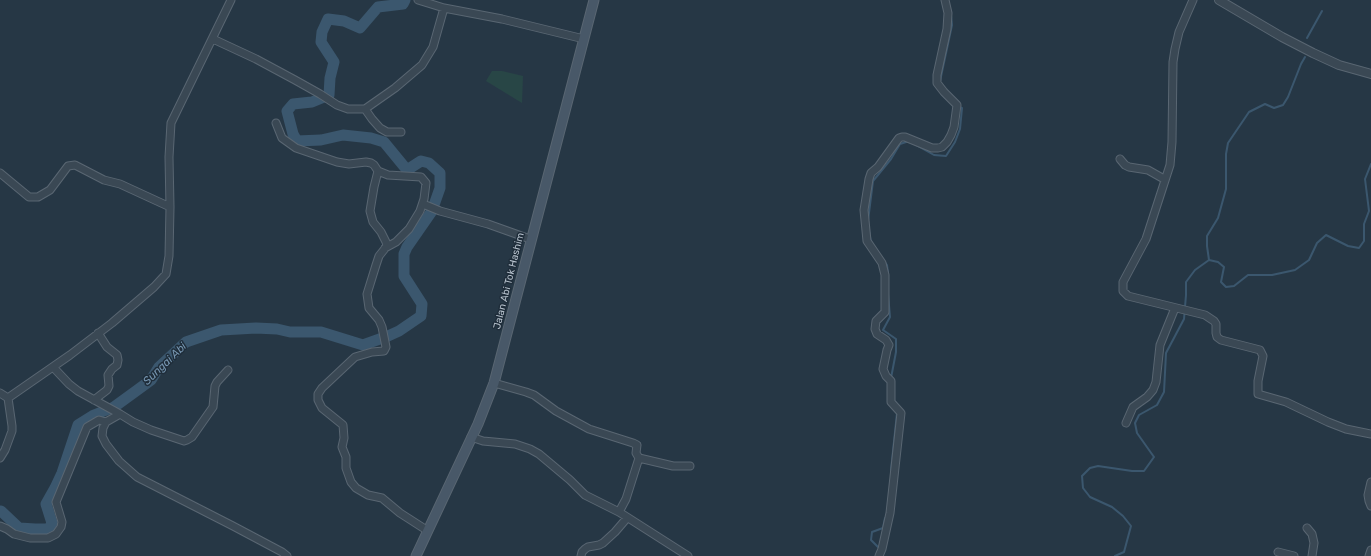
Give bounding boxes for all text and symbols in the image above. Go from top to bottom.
street label: Jalan Abi Tok Hashim [491,231,527,331]
water label: Sungai Abi [141,340,189,388]

